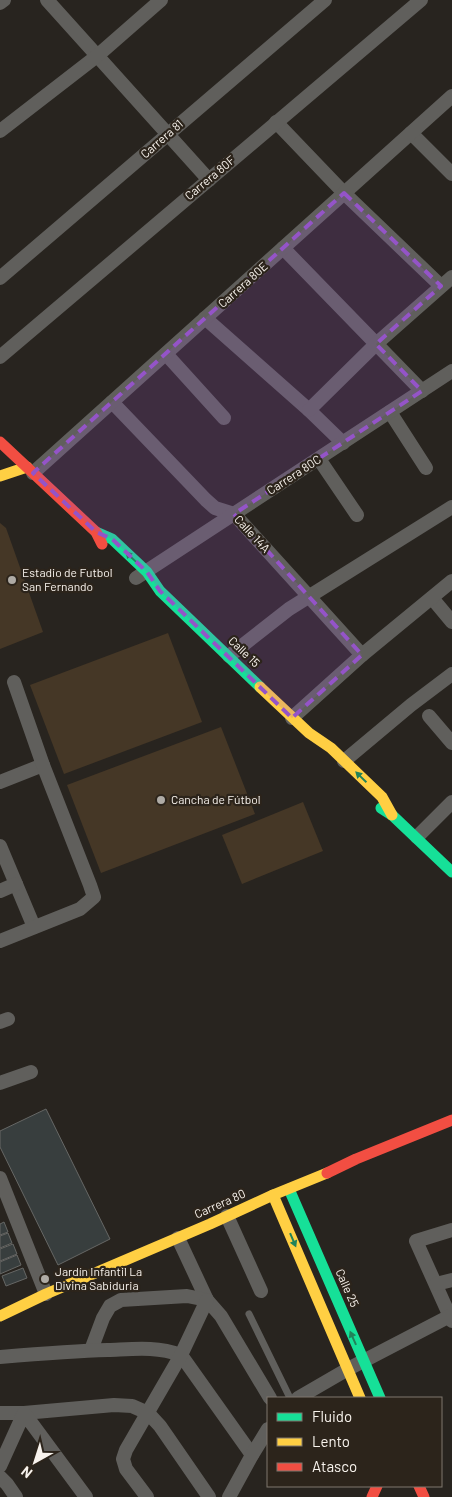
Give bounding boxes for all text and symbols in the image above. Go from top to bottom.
street label: Carrera 81 [137,116,185,160]
street label: Carrera 80F [181,152,237,202]
street label: Carrera 80E [215,258,270,310]
street label: Carrera 80C [264,452,323,497]
street label: Calle 14A [232,512,273,555]
one-way arrow [126,551,138,563]
place label: Estadio de Futbol San Fernando [22,565,113,593]
marker: Estadio de Futbol San Fernando [6,574,18,586]
street label: Calle 15 [226,633,263,670]
one-way arrow [355,772,367,784]
place label: Cancha de Fútbol [171,792,261,806]
marker: Cancha de Fútbol [155,794,167,806]
street label: Carrera 80 [192,1186,247,1221]
one-way arrow [289,1233,297,1247]
place label: Jardín Infantil La Divina Sabiduria [55,1264,142,1292]
street label: Calle 25 [333,1266,362,1309]
marker: Jardín Infantil La Divina Sabiduria [39,1273,51,1285]
one-way arrow [349,1331,357,1345]
legend [267,1397,442,1487]
text: Fluido [312,1407,352,1425]
text: Lento [312,1432,350,1450]
north arrow [10,1437,60,1487]
text: Atasco [312,1457,357,1475]
text: N [18,1463,35,1482]

